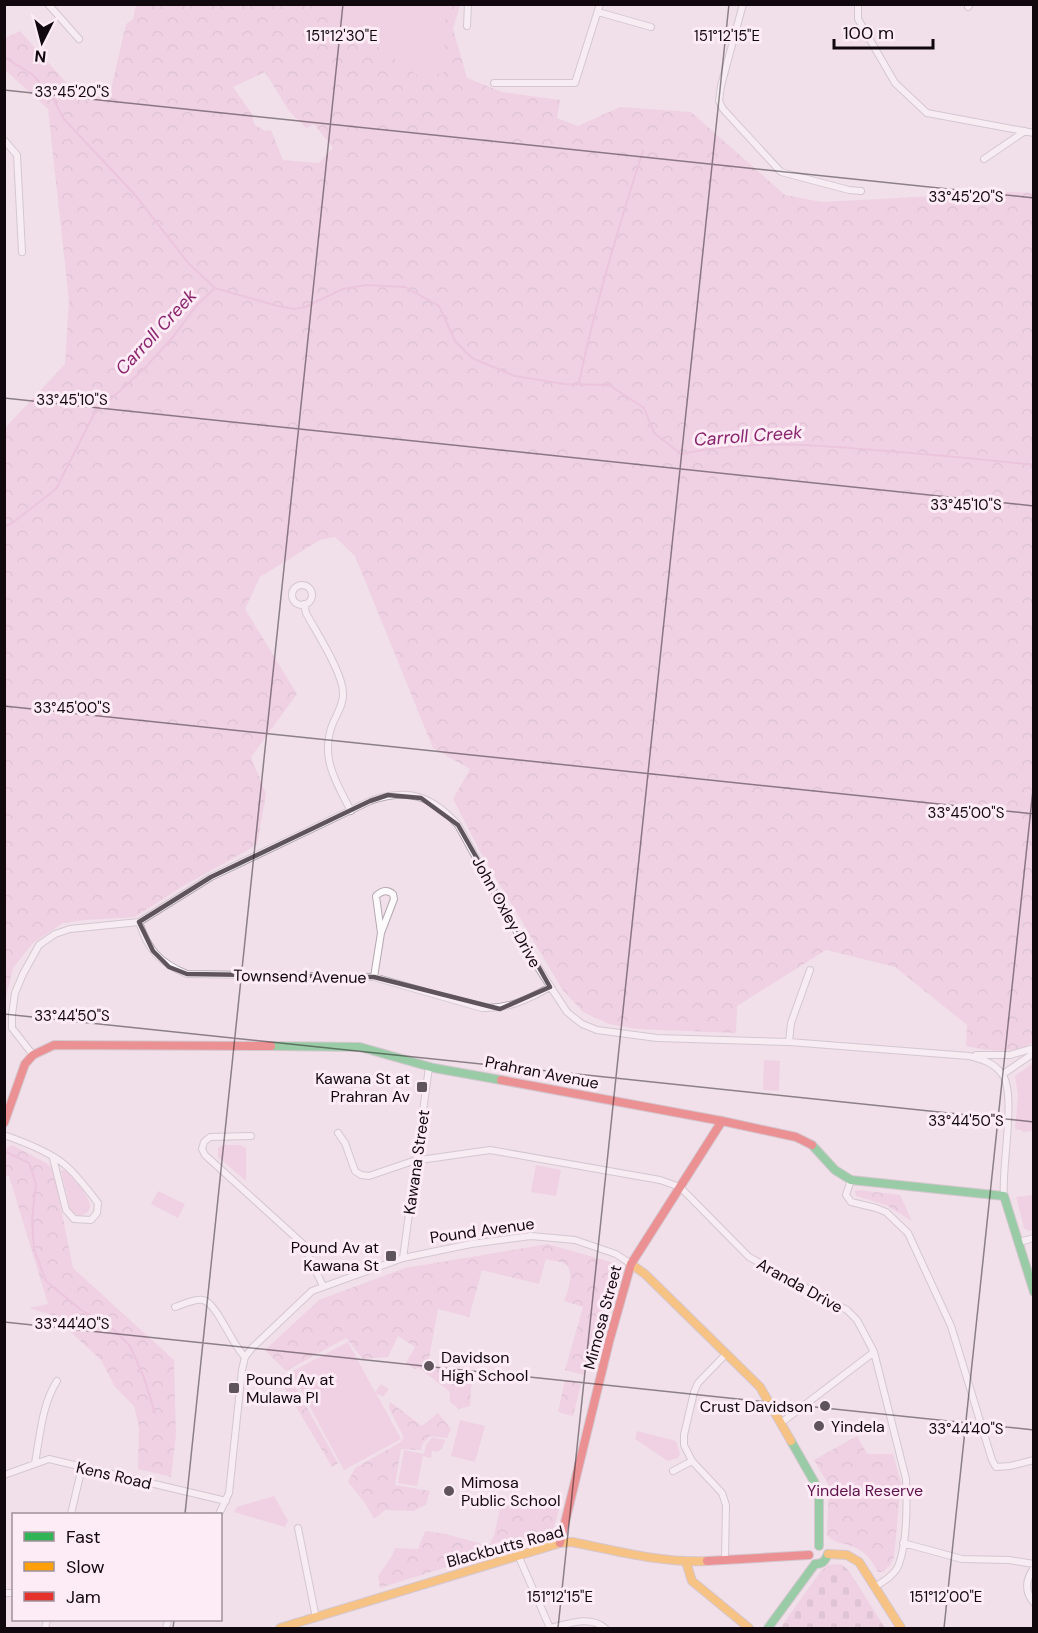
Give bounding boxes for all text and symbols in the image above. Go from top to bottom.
north arrow [12,12,72,72]
scale bar [834,12,933,50]
text: 100 m [843,21,894,45]
text: 151°12'30"E [306,26,378,46]
text: 151°12'15"E [694,26,760,46]
text: N [34,45,47,67]
text: 33°45'20"S [34,82,110,102]
text: 33°45'20"S [928,187,1004,207]
water label: Carroll Creek [110,283,202,380]
text: 33°45'10"S [36,390,108,410]
water label: Carroll Creek [693,420,804,452]
text: 33°45'10"S [930,495,1002,515]
text: 33°45'00"S [34,698,111,718]
text: 33°45'00"S [928,803,1005,823]
street label: John Oxley Drive [467,853,546,971]
street label: Townsend Avenue [233,965,367,988]
text: 33°44'50"S [34,1006,110,1026]
street label: Prahran Avenue [483,1051,601,1094]
place label: Kawana St at Prahran Av [315,1068,411,1107]
marker: Kawana St at Prahran Av [415,1080,429,1094]
street label: Kawana Street [399,1108,434,1216]
text: 33°44'50"S [928,1111,1004,1131]
street label: Pound Avenue [428,1213,536,1248]
place label: Pound Av at Kawana St [291,1237,379,1276]
marker: Pound Av at Kawana St [384,1249,398,1263]
street label: Aranda Drive [753,1253,847,1318]
street label: Mimosa Street [578,1263,627,1372]
text: 33°44'40"S [34,1314,110,1334]
place label: Davidson High School [441,1347,528,1386]
marker: Davidson High School [422,1359,436,1373]
place label: Pound Av at Mulawa Pl [246,1369,334,1408]
marker: Pound Av at Mulawa Pl [227,1381,241,1395]
place label: Crust Davidson [700,1396,813,1417]
marker: Crust Davidson [818,1399,832,1413]
place label: Yindela [831,1416,885,1437]
marker: Yindela [812,1419,826,1433]
text: 33°44'40"S [928,1419,1004,1439]
street label: Kens Road [74,1457,154,1494]
place label: Mimosa Public School [461,1472,560,1511]
park label: Yindela Reserve [807,1480,923,1501]
marker: Mimosa Public School [442,1484,456,1498]
legend [12,1513,222,1621]
street label: Blackbutts Road [444,1521,566,1572]
text: Fast [66,1525,101,1549]
text: Slow [66,1555,105,1579]
text: Jam [66,1585,101,1609]
text: 151°12'15"E [527,1587,593,1607]
text: 151°12'00"E [910,1587,982,1607]

